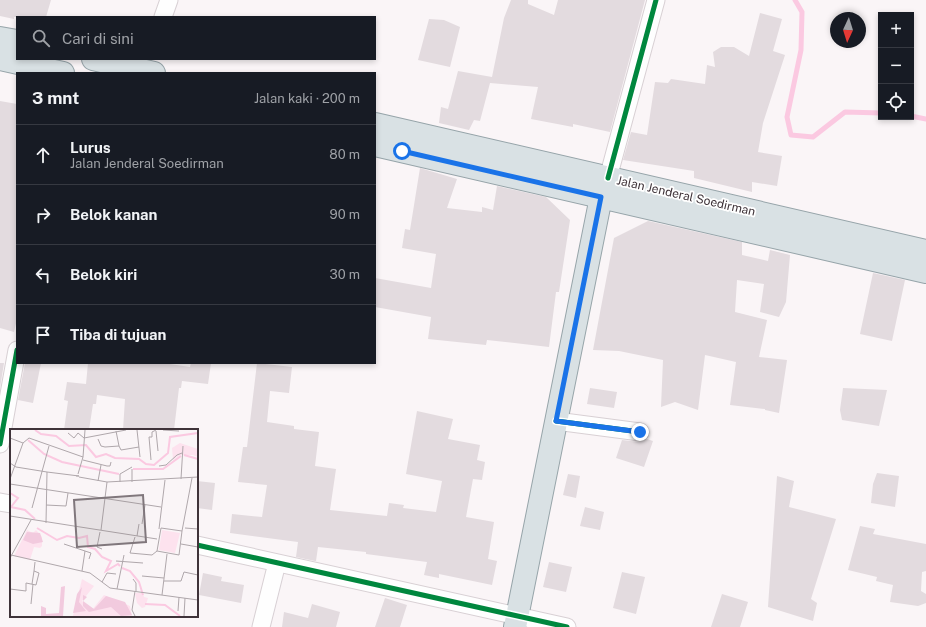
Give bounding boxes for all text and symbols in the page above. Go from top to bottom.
north arrow [830,12,866,48]
map controls [878,12,914,120]
button: + [878,12,914,48]
search box [16,16,376,60]
icon: search [30,27,52,49]
text: Cari di sini [62,30,134,47]
button: − [878,48,914,84]
button: locate [878,84,914,120]
text: 3 mnt [32,88,79,108]
text: Jalan kaki · 200 m [254,91,360,106]
text: Lurus [70,139,111,156]
route start [393,142,411,160]
icon: ahead [32,144,54,166]
text: 80 m [329,147,360,162]
text: Jalan Jenderal Soedirman [70,156,224,171]
street label: Jalan Jenderal Soedirman [615,173,757,219]
icon: right [32,204,54,226]
text: Belok kanan [70,206,157,223]
text: 90 m [330,207,360,222]
icon: left [32,264,54,286]
text: Belok kiri [70,266,137,283]
text: 30 m [330,267,360,282]
icon: arrive [32,324,54,346]
text: Tiba di tujuan [70,326,166,343]
route end [631,423,649,441]
inset map [10,429,198,617]

